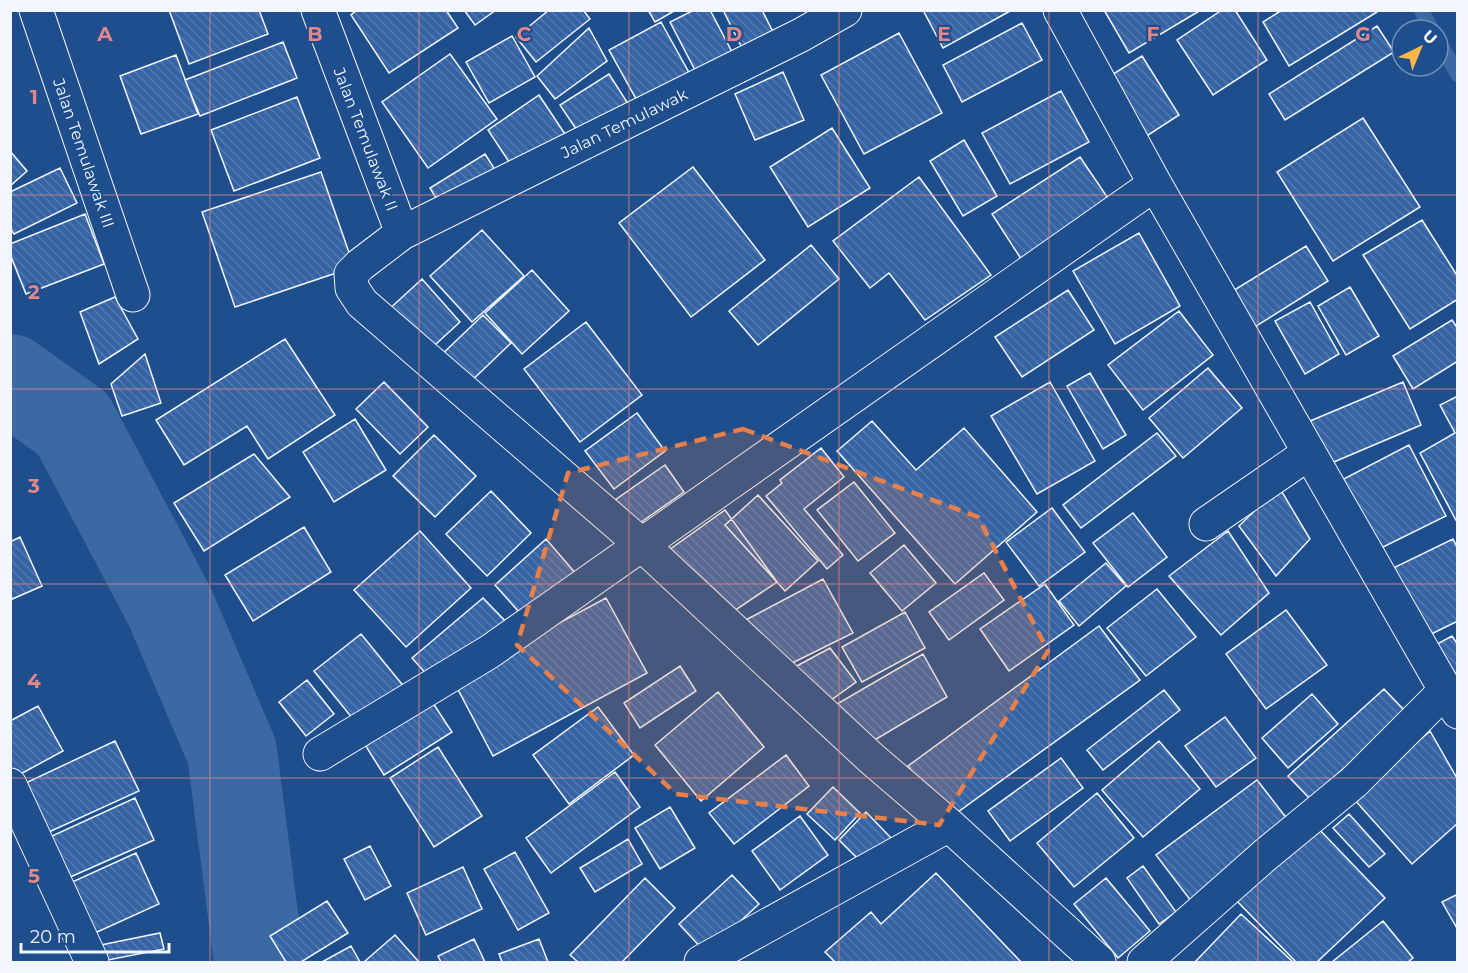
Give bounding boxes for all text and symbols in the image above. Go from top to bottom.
north arrow [1390,18,1450,78]
text: A [96,22,113,46]
text: B [307,22,323,46]
text: C [517,22,532,46]
text: D [726,22,742,46]
text: E [937,22,951,46]
text: F [1147,22,1160,46]
text: G [1355,22,1371,46]
text: U [1419,26,1441,49]
street label: Jalan Temulawak II [329,64,402,214]
street label: Jalan Temulawak III [49,75,118,230]
street label: Jalan Temulawak [557,84,691,163]
text: 1 [30,85,38,109]
text: 2 [28,280,40,304]
text: 3 [27,474,40,498]
text: 4 [27,669,41,693]
text: 5 [28,864,40,888]
scale bar [21,916,170,954]
text: 20 m [30,926,76,948]

